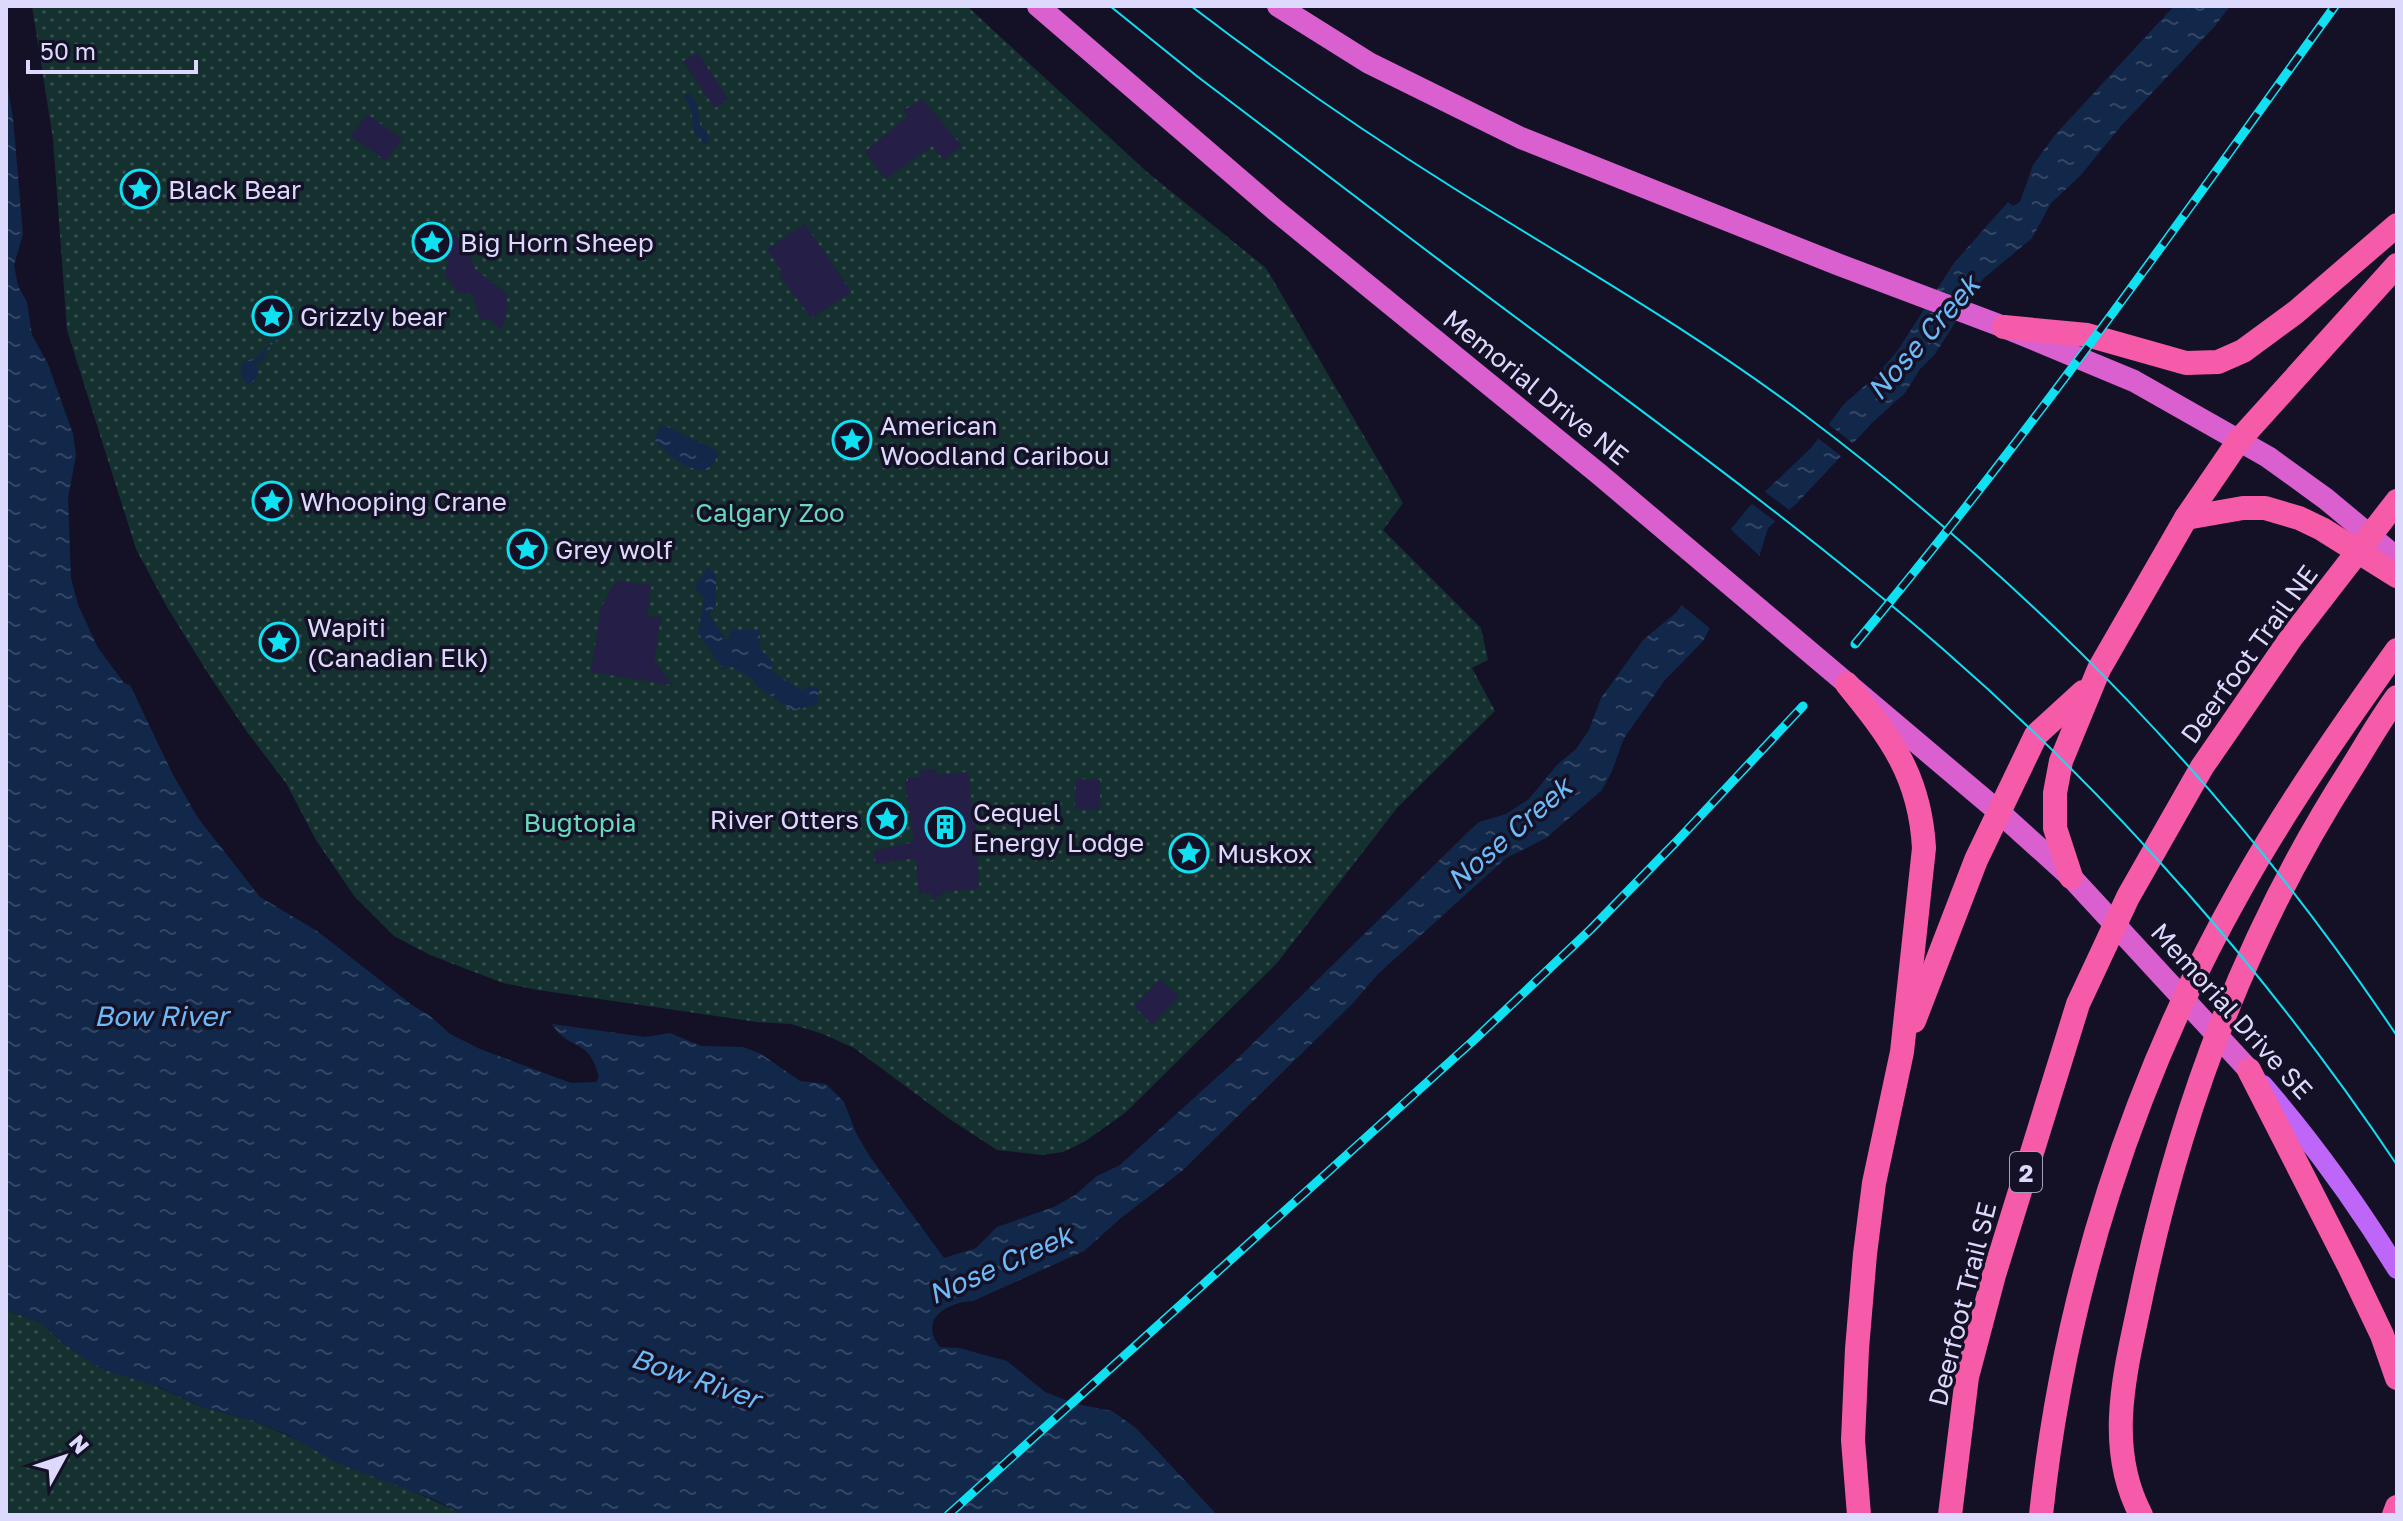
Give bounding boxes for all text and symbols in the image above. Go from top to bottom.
scale bar [28,24,196,74]
text: 50 m [40,36,96,65]
place icon: Black Bear [119,168,161,210]
place label: Black Bear [168,174,301,205]
place icon: Big Horn Sheep [411,221,453,263]
place label: Big Horn Sheep [460,227,654,258]
water label: Nose Creek [1860,266,1988,406]
place icon: Grizzly bear [251,295,293,337]
place label: Grizzly bear [300,301,447,332]
street label: Memorial Drive NE [1437,303,1635,471]
place label: American Woodland Caribou [880,410,1109,471]
place icon: American Woodland Caribou [831,419,873,461]
place icon: Whooping Crane [251,480,293,522]
place label: Whooping Crane [300,486,507,517]
park label: Calgary Zoo [695,497,845,528]
place icon: Grey wolf [506,528,548,570]
place label: Grey wolf [555,534,673,565]
street label: Deerfoot Trail NE [2174,559,2324,749]
place label: Wapiti (Canadian Elk) [307,612,489,673]
place icon: Wapiti (Canadian Elk) [258,621,300,663]
water label: Nose Creek [1440,768,1580,896]
place label: Cequel Energy Lodge [973,797,1144,858]
place icon: River Otters [866,798,908,840]
place label: River Otters [710,804,859,835]
building icon: Cequel Energy Lodge [924,806,966,848]
park label: Bugtopia [524,807,636,838]
place icon: Muskox [1168,832,1210,874]
place label: Muskox [1217,838,1312,869]
street label: Memorial Drive SE [2145,917,2319,1105]
water label: Bow River [94,999,232,1032]
road number: 2 [2010,1152,2042,1192]
street label: Deerfoot Trail SE [1922,1199,2002,1409]
water label: Nose Creek [923,1216,1080,1310]
water label: Bow River [627,1341,768,1417]
north arrow [24,1417,104,1497]
text: N [64,1429,95,1459]

